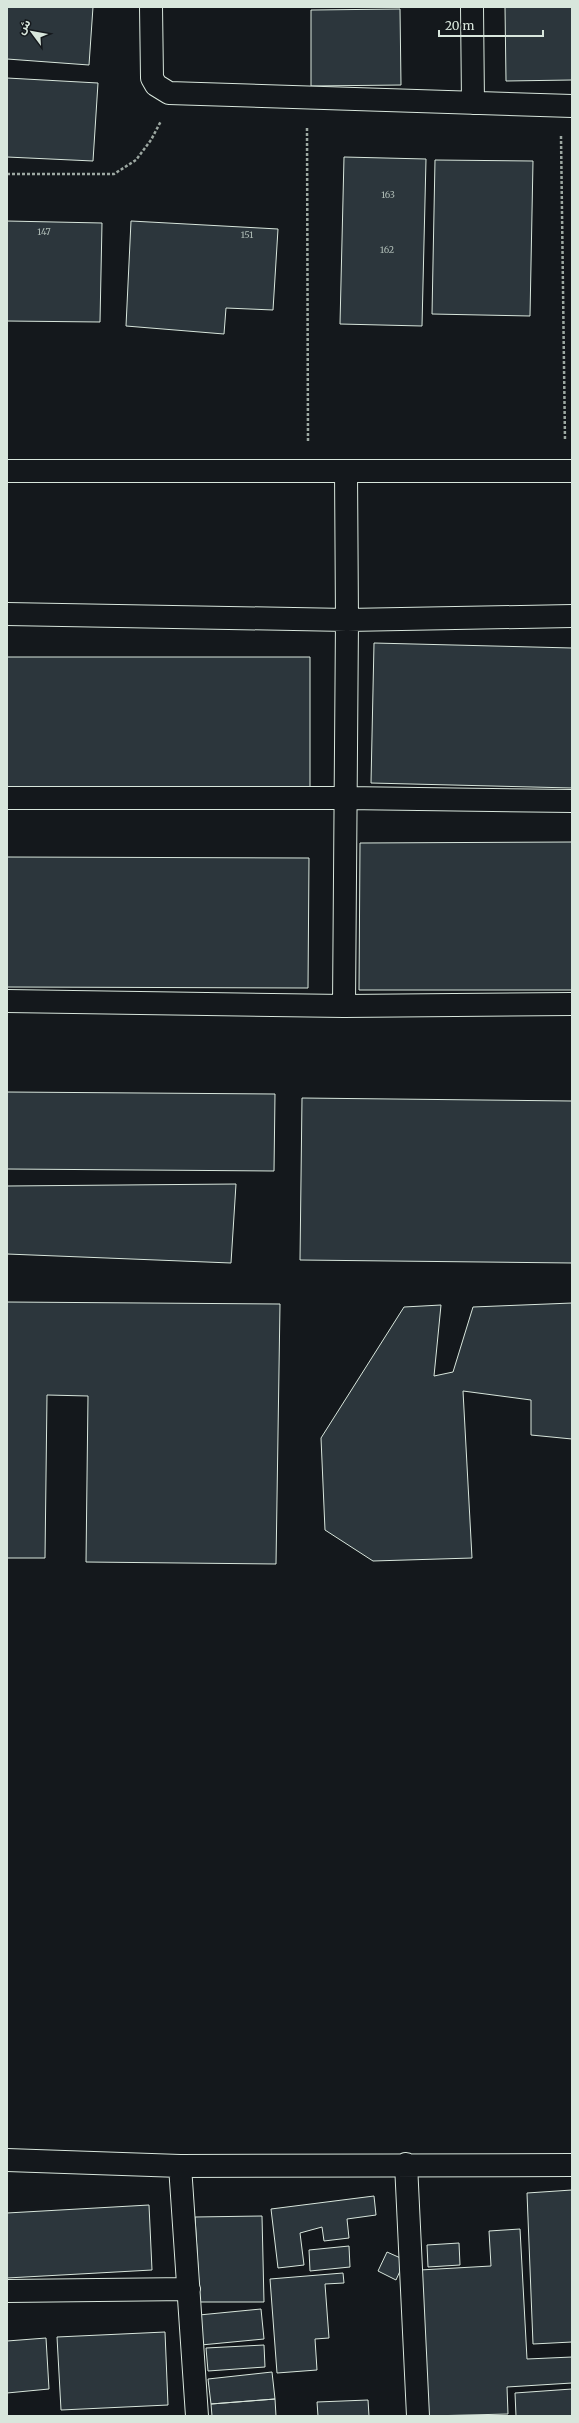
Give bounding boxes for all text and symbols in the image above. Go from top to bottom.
north arrow [12,12,52,52]
scale bar [439,12,543,38]
text: ش [14,17,33,37]
text: 20 m [445,18,474,33]
house number: 163 [381,189,395,200]
house number: 147 [37,226,51,237]
house number: 151 [241,229,253,240]
house number: 162 [380,244,394,255]

